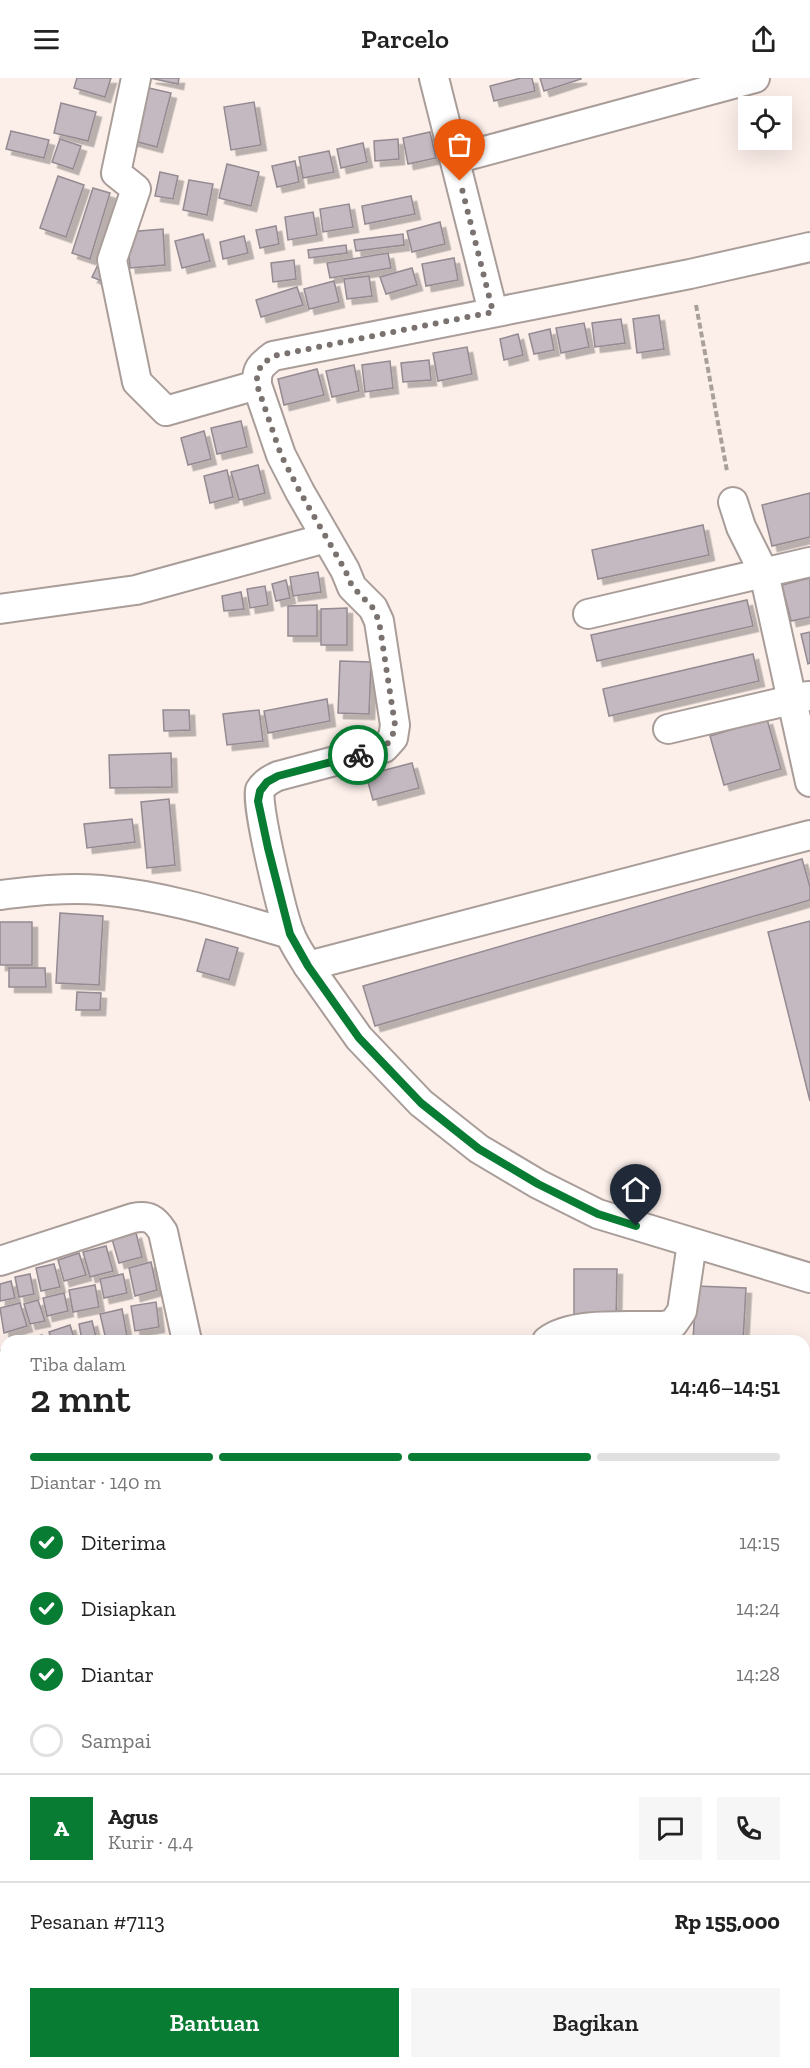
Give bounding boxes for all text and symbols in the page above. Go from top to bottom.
icon: menu [30,23,63,56]
text: Parcelo [361,23,449,55]
icon: share [747,23,780,56]
map controls [738,96,792,150]
button: locate [738,96,792,150]
pin [434,119,485,181]
icon: bag [443,128,476,161]
courier [328,725,388,785]
icon: bike [342,739,375,772]
pin [610,1164,661,1226]
icon: home [619,1173,652,1206]
text: Tiba dalam [30,1352,126,1376]
text: 14:46–14:51 [670,1373,780,1400]
text: 2 mnt [30,1375,130,1422]
text: Diantar · 140 m [30,1470,161,1494]
icon: check [30,1526,63,1559]
text: Diterima [81,1529,166,1556]
text: 14:15 [739,1530,780,1554]
icon: check [30,1592,63,1625]
text: Disiapkan [81,1595,176,1622]
text: 14:24 [736,1596,780,1620]
icon: check [30,1658,63,1691]
text: Diantar [81,1661,154,1688]
text: 14:28 [736,1662,780,1686]
text: Sampai [81,1727,151,1754]
button: chat [639,1797,702,1860]
button: phone [717,1797,780,1860]
text: Agus [108,1803,158,1830]
text: A [54,1815,69,1842]
text: Kurir · 4.4 [108,1830,193,1854]
text: Pesanan #7113 [30,1908,165,1935]
text: Rp 155,000 [675,1908,780,1935]
button: Bantuan [30,1988,399,2057]
button: Bagikan [411,1988,780,2057]

